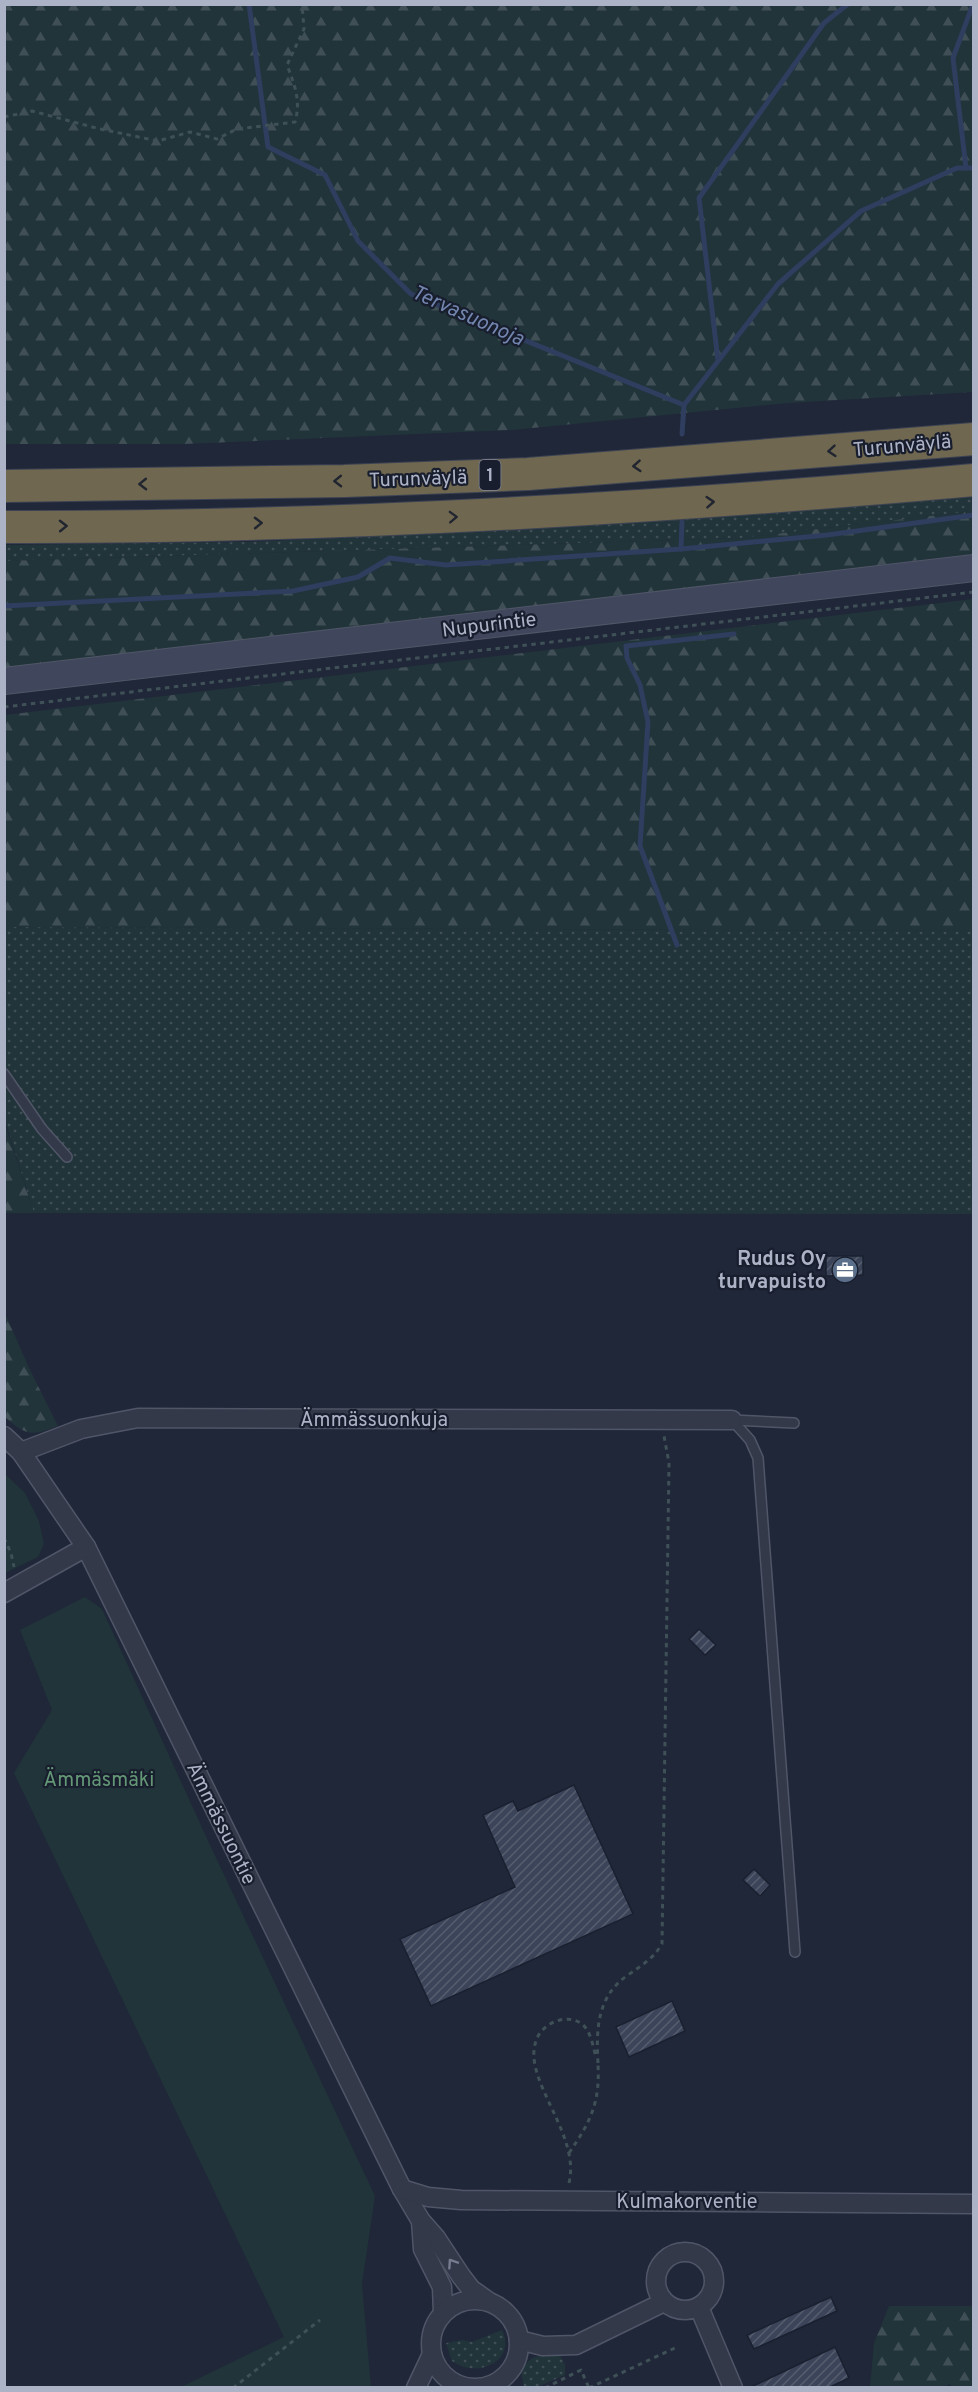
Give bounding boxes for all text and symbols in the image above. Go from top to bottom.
water label: Tervasuonoja [407,280,528,353]
street label: Turunväylä [852,430,953,464]
one-way arrow [827,444,836,457]
road number: 1 [480,460,500,490]
one-way arrow [633,460,642,473]
street label: Turunväylä [368,465,468,495]
one-way arrow [333,475,342,487]
one-way arrow [138,478,147,491]
one-way arrow [706,496,715,509]
one-way arrow [448,510,457,523]
one-way arrow [253,517,262,529]
one-way arrow [58,520,67,533]
street label: Nupurintie [441,607,538,645]
place label: Rudus Oy turvapuisto [718,1247,826,1296]
office icon: Rudus Oy turvapuisto [830,1255,860,1285]
street label: Ämmässuonkuja [300,1407,448,1434]
street label: Ämmässuontie [179,1758,262,1889]
park label: Ämmäsmäki [44,1767,154,1794]
street label: Kulmakorventie [616,2190,758,2216]
one-way arrow [448,2259,459,2270]

